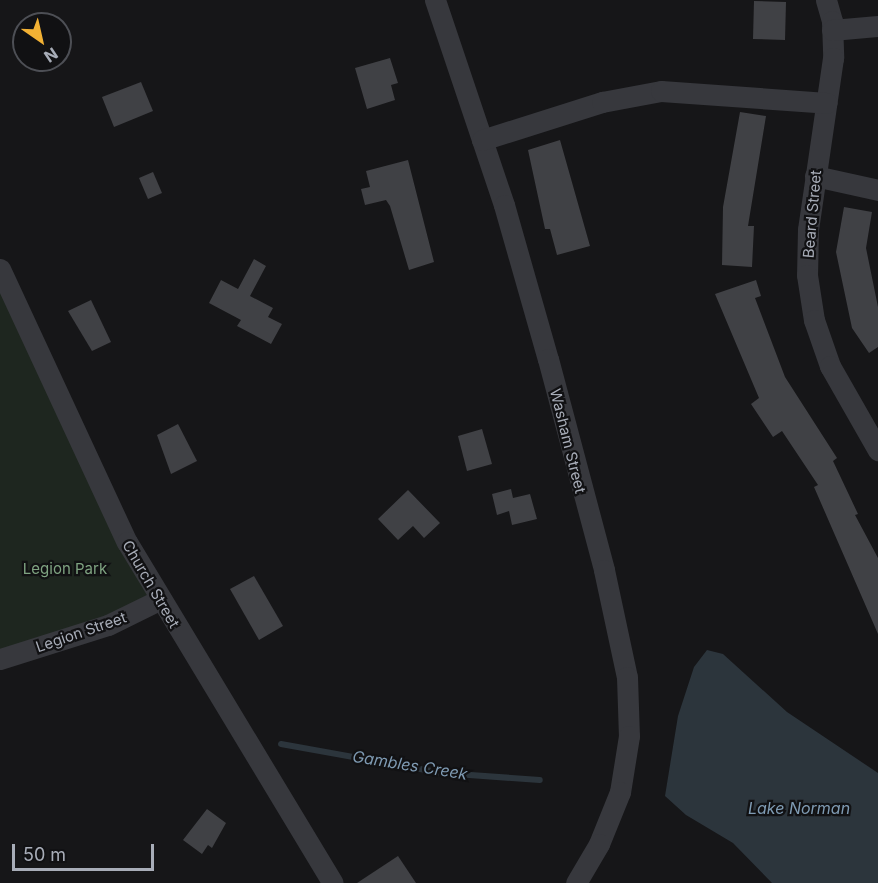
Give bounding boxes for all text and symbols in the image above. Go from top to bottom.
north arrow [12,12,72,72]
text: N [40,44,62,67]
street label: Beard Street [799,169,825,259]
street label: Washam Street [546,387,590,495]
street label: Church Street [119,537,183,631]
park label: Legion Park [23,560,107,578]
street label: Legion Street [33,608,129,656]
water label: Gambles Creek [351,746,469,784]
water label: Lake Norman [748,798,850,818]
scale bar [15,832,158,870]
text: 50 m [23,844,66,865]

